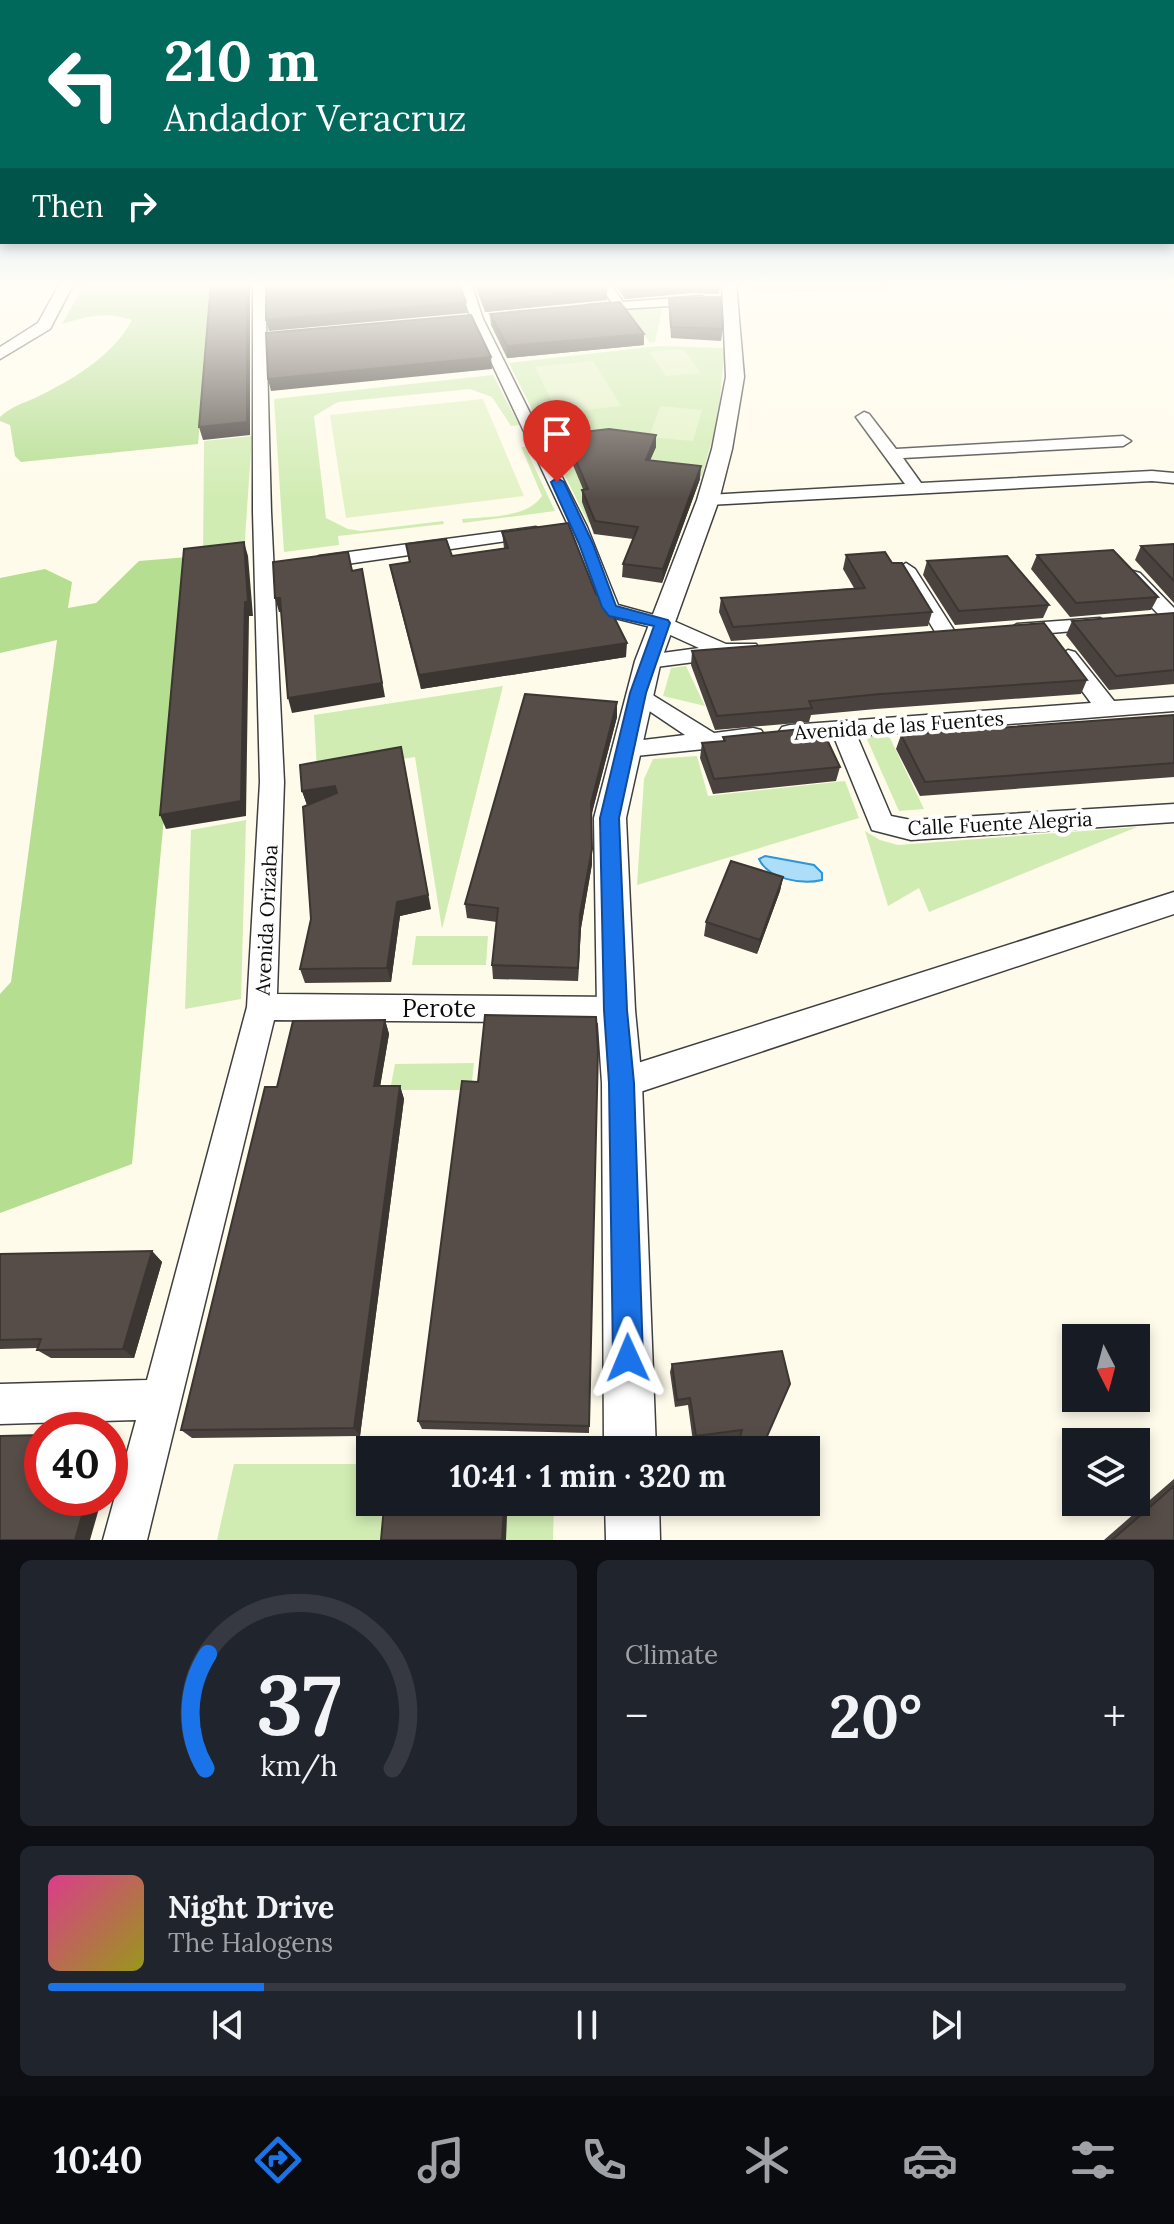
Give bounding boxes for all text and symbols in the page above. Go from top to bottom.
text: 210 m [164,25,318,96]
icon: left [32,32,136,136]
text: Andador Veracruz [164,95,466,141]
icon: right [120,184,164,228]
text: Then [32,187,104,225]
pin [523,400,591,482]
icon: arrive [535,412,579,456]
street label: Avenida de las Fuentes [792,705,1005,745]
street label: Calle Fuente Alegria [907,806,1093,840]
street label: Avenida Orizaba [250,844,282,997]
street label: Perote [402,993,476,1024]
position arrow [586,1316,670,1400]
north arrow [1062,1324,1150,1412]
map controls [1062,1324,1150,1516]
speed limit sign: 40 [24,1412,128,1516]
button: layers [1062,1428,1150,1516]
text: 10:41 · 1 min · 320 m [450,1457,726,1495]
text: Climate [625,1638,718,1671]
text: 37 [256,1651,341,1758]
text: 20° [829,1678,922,1754]
text: − [625,1688,648,1744]
text: + [1103,1688,1126,1744]
text: km/h [260,1747,337,1784]
text: Night Drive [168,1888,334,1926]
text: The Halogens [168,1926,333,1959]
icon: previous [206,2003,250,2047]
icon: pause [565,2003,609,2047]
icon: next [924,2003,968,2047]
icon: directions [250,2132,306,2188]
icon: music [413,2132,469,2188]
icon: phone [576,2132,632,2188]
icon: climate [739,2132,795,2188]
icon: car [902,2132,958,2188]
icon: filters [1065,2132,1121,2188]
text: 10:40 [53,2137,143,2183]

